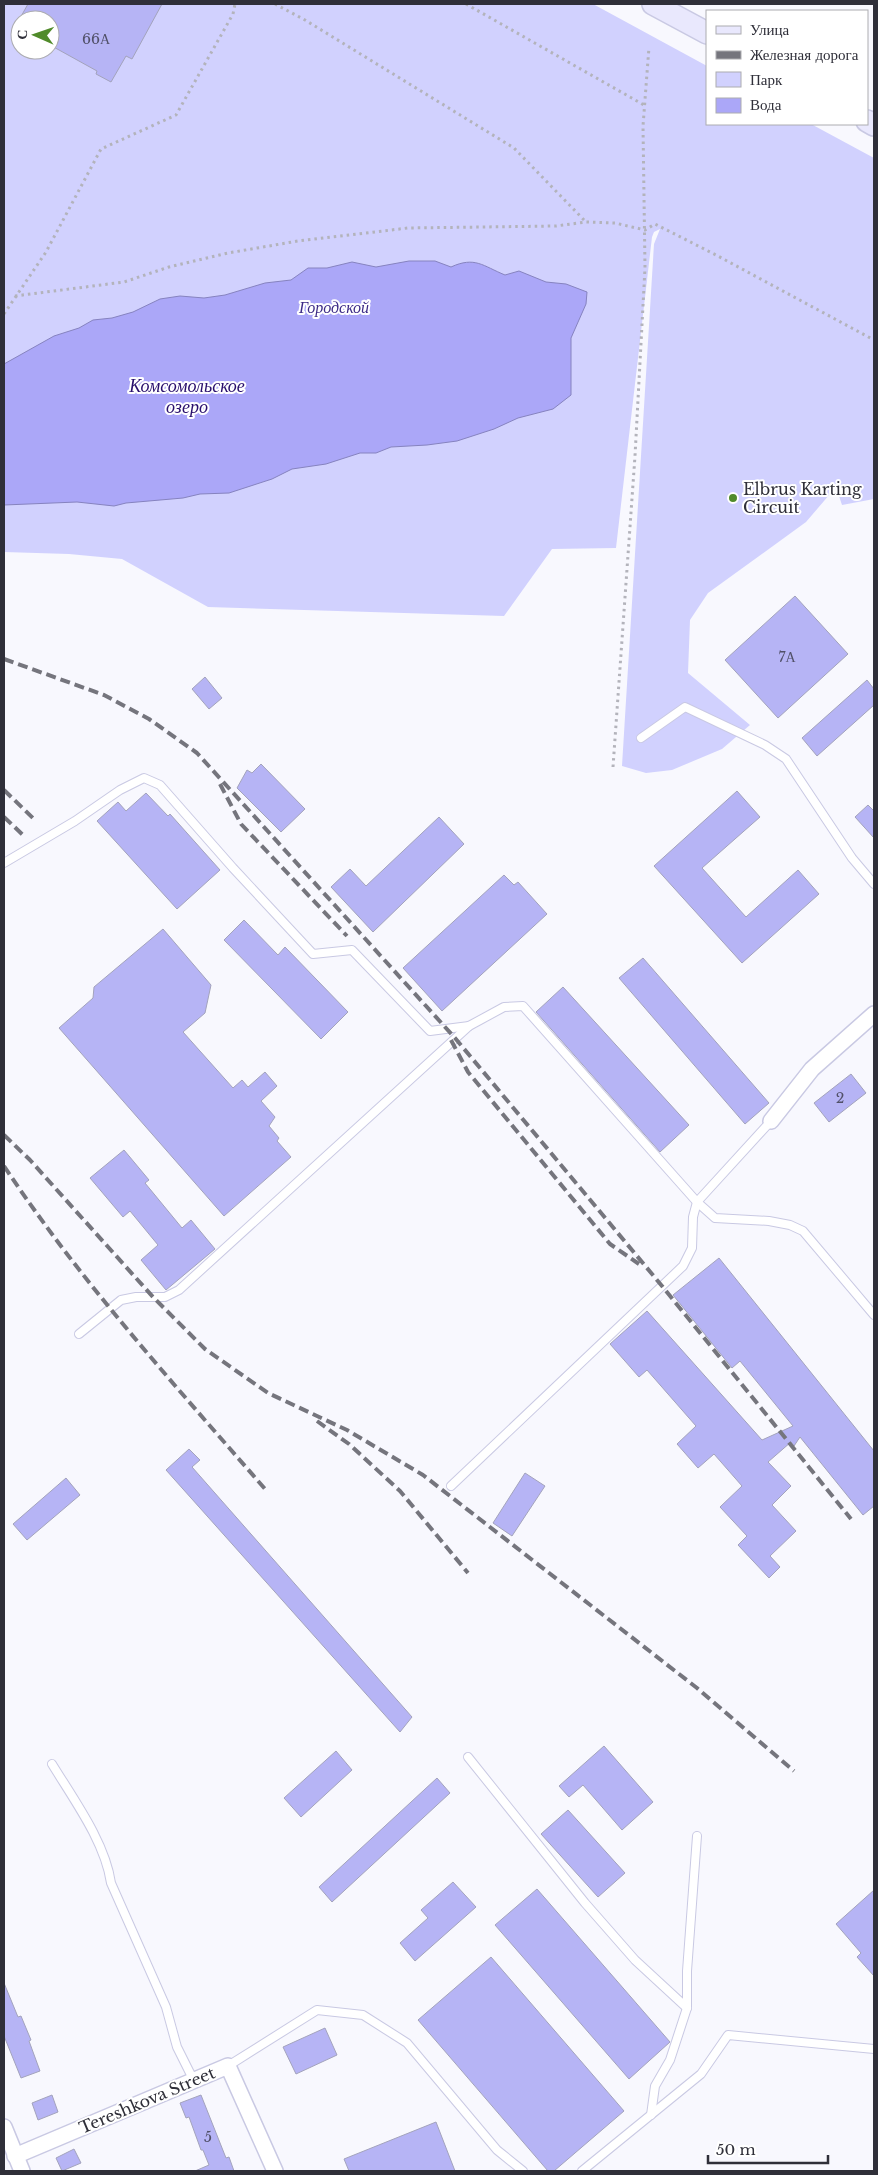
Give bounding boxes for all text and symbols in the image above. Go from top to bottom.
north arrow [10,10,60,60]
legend [706,10,868,125]
text: Улица [750,20,789,39]
text: С [13,29,31,40]
house number: 66А [82,30,111,48]
text: Железная дорога [750,45,859,64]
text: Парк [750,70,783,89]
text: Вода [750,95,782,114]
park label: Городской [298,297,369,317]
water label: Комсомольское озеро [128,375,245,418]
place label: Elbrus Karting Circuit [743,479,862,517]
marker: Elbrus Karting Circuit [727,492,739,504]
house number: 7А [778,648,796,666]
house number: 2 [836,1089,844,1107]
street label: Tereshkova Street [76,2062,218,2138]
house number: 5 [204,2128,212,2146]
scale bar [708,2132,828,2164]
text: 50 m [716,2140,756,2159]

